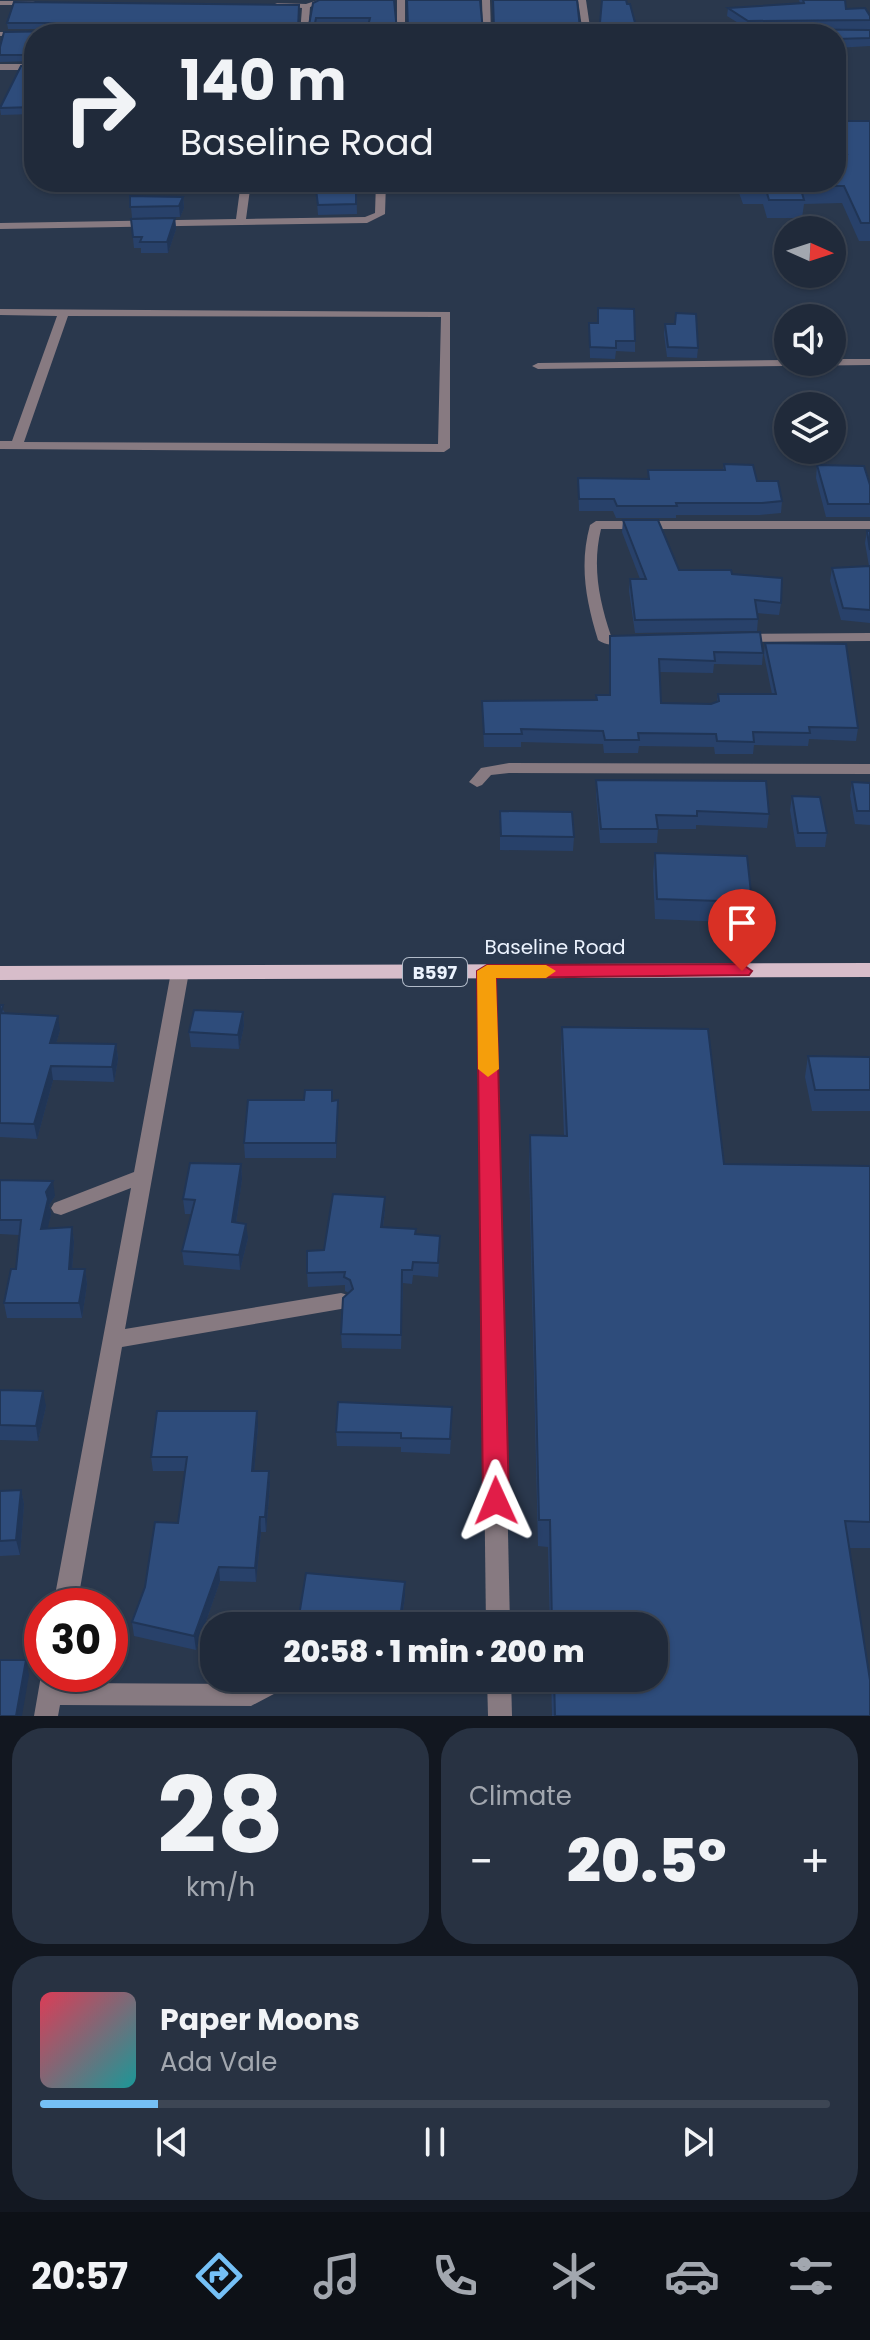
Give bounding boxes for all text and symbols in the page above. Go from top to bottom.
text: 140 m [180,41,347,120]
icon: right [48,56,152,160]
text: Baseline Road [180,117,434,168]
north arrow [774,216,846,288]
map controls [774,216,846,464]
button: sound [774,304,846,376]
button: layers [774,392,846,464]
pin [708,889,776,971]
icon: arrive [720,901,764,945]
street label: Baseline Road [485,933,626,961]
road number: B597 [403,958,467,986]
position arrow [454,1459,538,1543]
speed limit sign: 30 [24,1588,128,1692]
text: 20:58 · 1 min · 200 m [284,1630,584,1673]
text: 28 [157,1743,284,1888]
text: Climate [469,1778,572,1814]
text: 20.5° [567,1819,726,1903]
text: − [469,1831,493,1892]
text: + [800,1831,830,1892]
text: km/h [186,1869,255,1905]
text: Paper Moons [160,1998,360,2041]
text: Ada Vale [160,2044,277,2080]
icon: previous [150,2120,194,2164]
icon: pause [413,2120,457,2164]
icon: next [676,2120,720,2164]
icon: directions [191,2248,247,2304]
icon: music [309,2248,365,2304]
icon: phone [427,2248,483,2304]
icon: climate [546,2248,602,2304]
icon: car [664,2248,720,2304]
icon: filters [783,2248,839,2304]
text: 20:57 [31,2251,128,2302]

